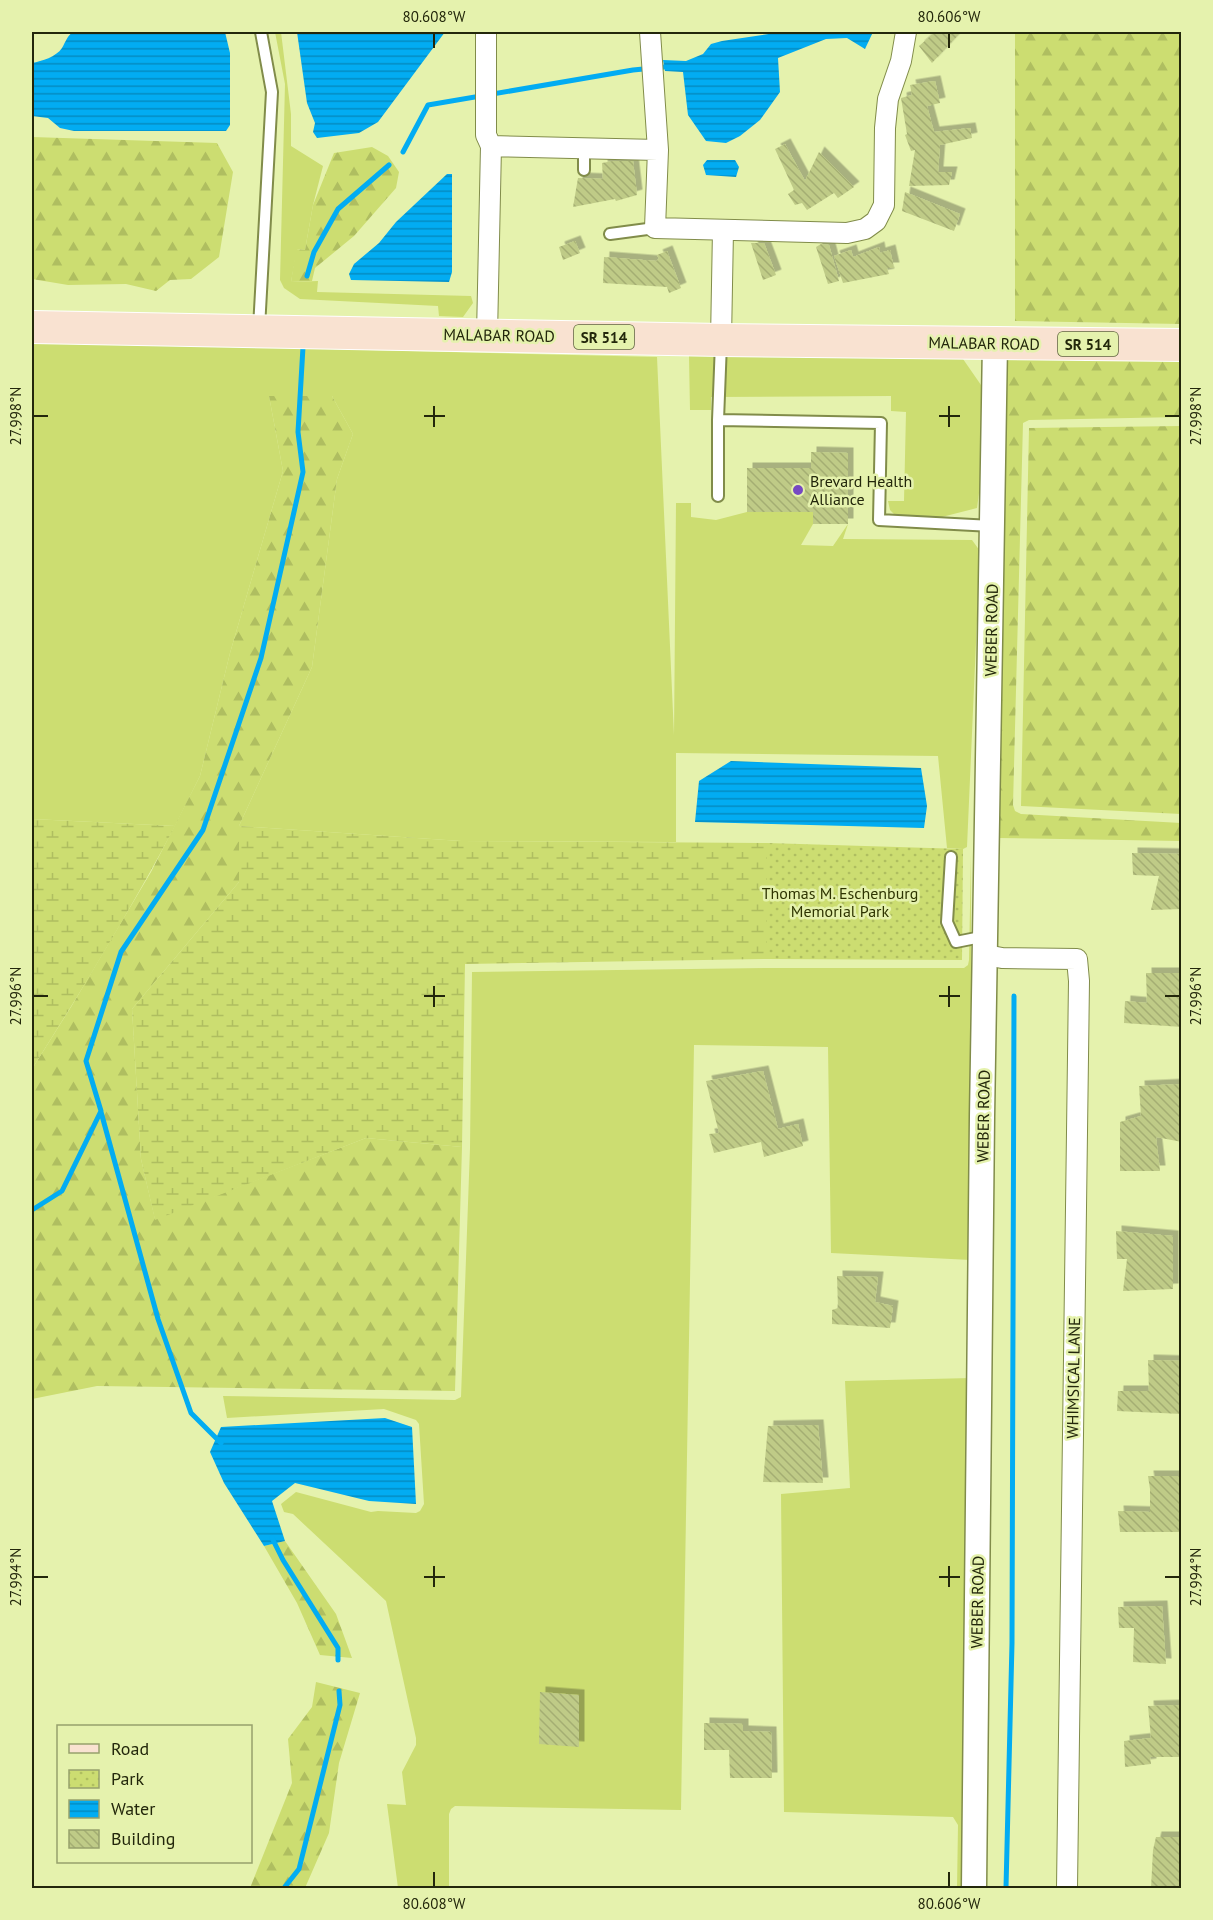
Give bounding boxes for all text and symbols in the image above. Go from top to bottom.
text: 80.608°W [403,7,466,26]
text: 80.606°W [918,7,981,26]
street label: MALABAR ROAD [443,324,555,346]
road number: SR 514 [574,325,634,349]
street label: MALABAR ROAD [928,332,1040,354]
road number: SR 514 [1058,332,1118,356]
text: 27.998°N [6,387,25,445]
text: 27.998°N [1186,387,1205,445]
place label: Brevard Health Alliance [810,471,912,509]
marker: Brevard Health Alliance [791,483,805,497]
street label: WEBER ROAD [980,583,1002,677]
park label: Thomas M. Eschenburg Memorial Park [762,883,918,921]
text: 27.996°N [6,967,25,1025]
text: 27.996°N [1186,967,1205,1025]
street label: WEBER ROAD [972,1069,994,1163]
street label: WHIMSICAL LANE [1062,1317,1084,1439]
text: 27.994°N [6,1548,25,1606]
text: 27.994°N [1186,1548,1205,1606]
street label: WEBER ROAD [966,1555,988,1649]
legend [57,1725,252,1863]
text: Road [111,1737,149,1760]
text: Park [111,1767,144,1790]
text: Water [111,1797,155,1820]
text: Building [111,1827,175,1850]
text: 80.608°W [403,1894,466,1913]
text: 80.606°W [918,1894,981,1913]

